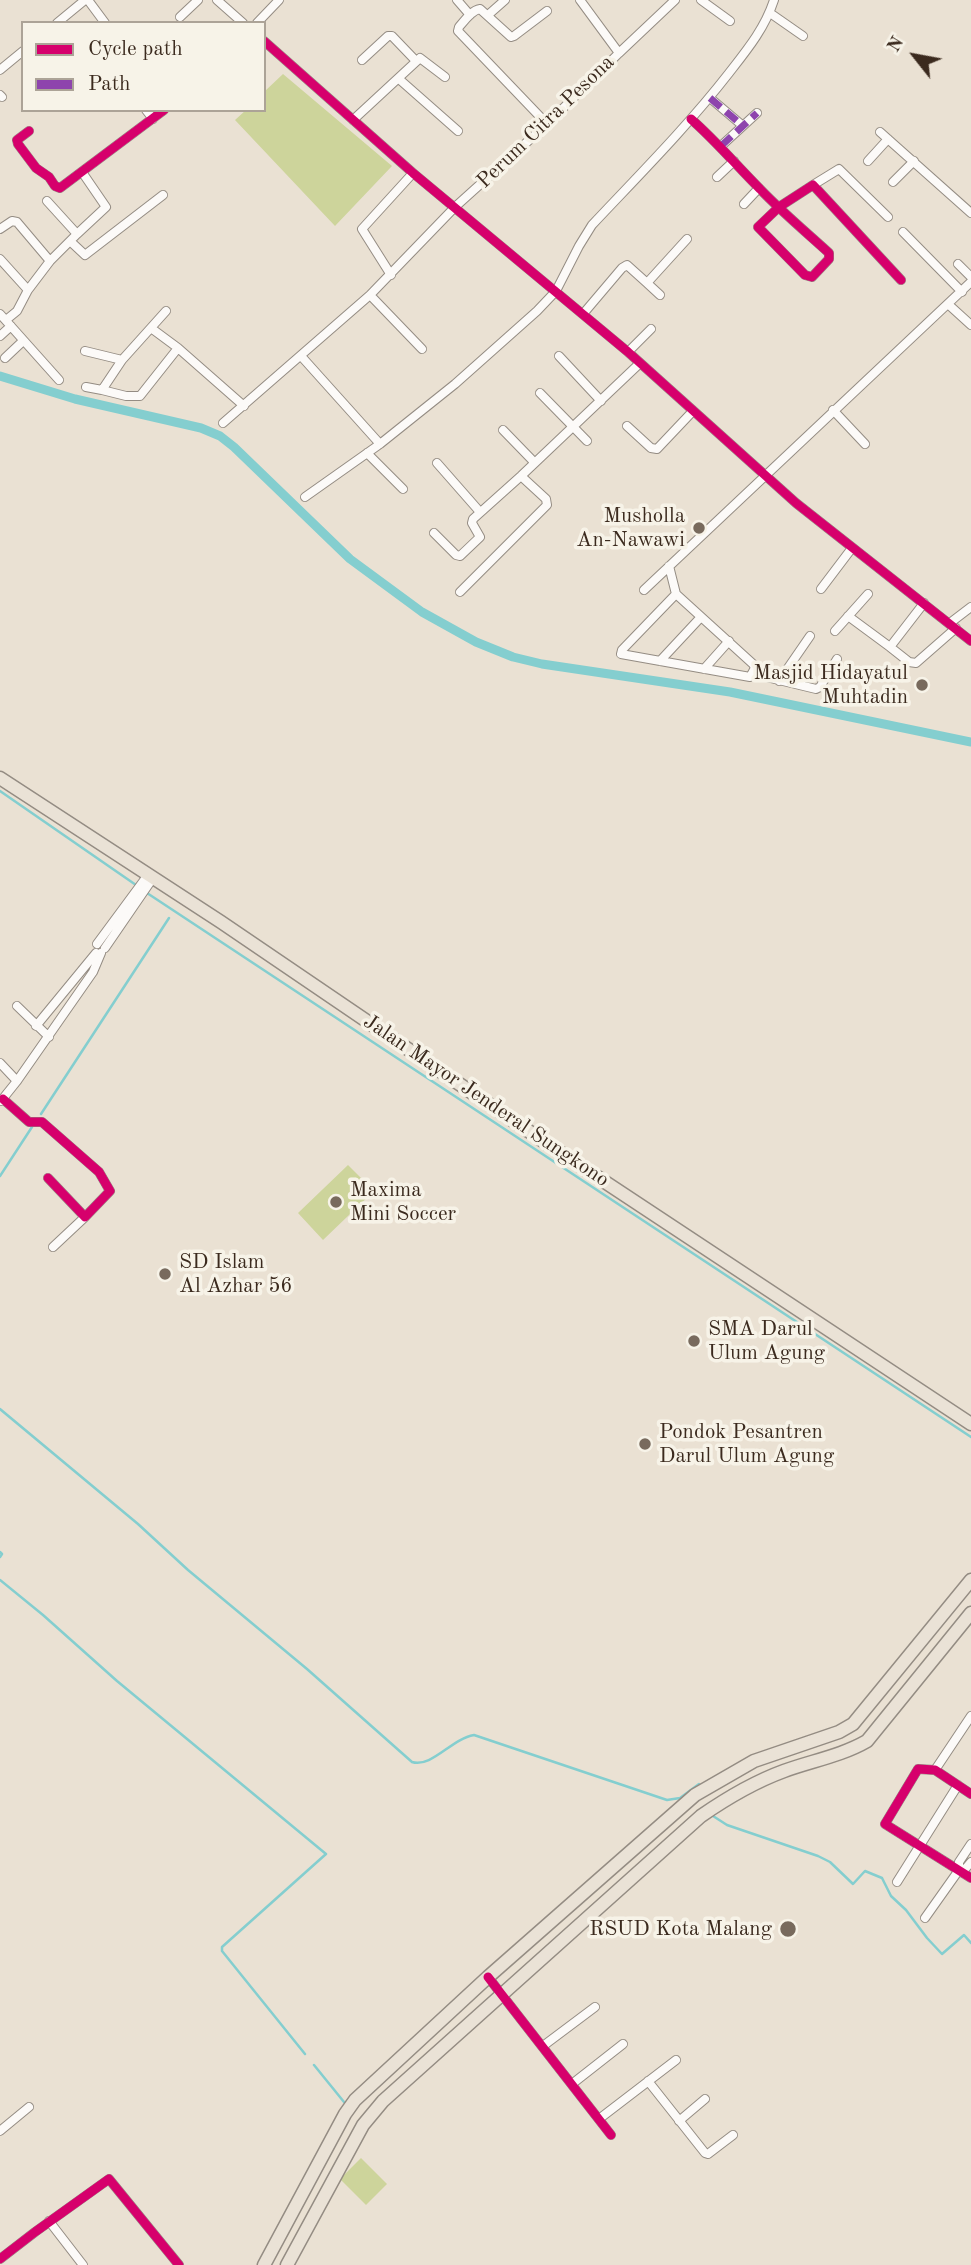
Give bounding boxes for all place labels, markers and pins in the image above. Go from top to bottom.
place label: Musholla An-Nawawi [576,503,685,553]
marker: Musholla An-Nawawi [691,520,707,536]
place label: Masjid Hidayatul Muhtadin [753,660,908,710]
marker: Masjid Hidayatul Muhtadin [914,677,930,693]
place label: Maxima Mini Soccer [350,1177,456,1227]
marker: Maxima Mini Soccer [328,1194,344,1210]
place label: SD Islam Al Azhar 56 [179,1249,293,1299]
marker: SD Islam Al Azhar 56 [157,1266,173,1282]
place label: SMA Darul Ulum Agung [708,1316,825,1366]
marker: SMA Darul Ulum Agung [686,1333,702,1349]
place label: Pondok Pesantren Darul Ulum Agung [659,1419,834,1469]
marker: Pondok Pesantren Darul Ulum Agung [637,1436,653,1452]
place label: RSUD Kota Malang [589,1916,772,1942]
marker: RSUD Kota Malang [778,1919,798,1939]

